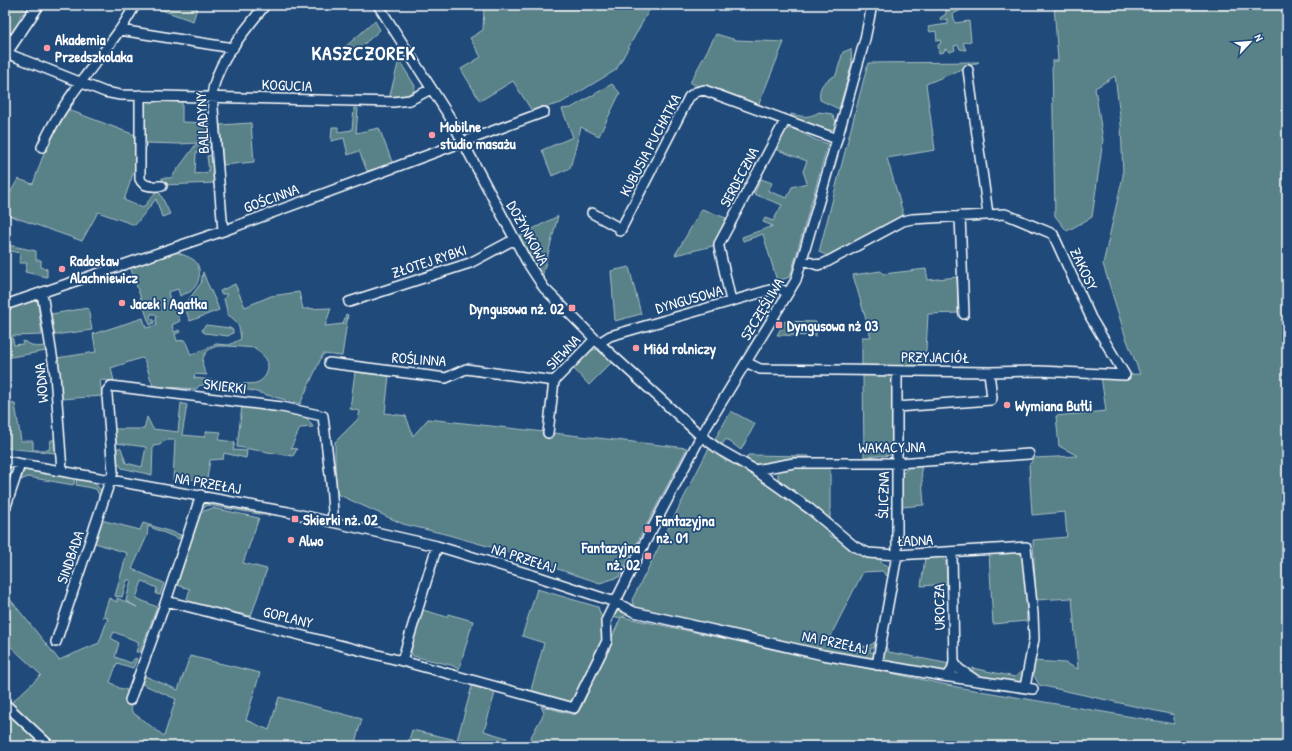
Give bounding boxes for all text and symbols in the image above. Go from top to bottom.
north arrow [1230,22,1270,62]
place label: Akademia Przedszkolaka [55,29,133,67]
text: N [1251,32,1267,43]
district label: KASZCZOREK [311,40,417,66]
marker: Akademia Przedszkolaka [42,43,52,53]
street label: KOGUCIA [261,74,313,96]
street label: KUBUSIA PUCHATKA [614,89,686,200]
street label: BALLADYNY [190,91,214,154]
place label: Mobilne studio masażu [440,116,517,154]
marker: Mobilne studio masażu [427,130,437,140]
street label: SERDECZNA [714,143,764,211]
street label: GOŚCINNA [240,178,302,218]
street label: DOŻYNKOWA [502,197,555,269]
street label: ZŁOTEJ RYBKI [389,239,469,283]
street label: ZAKOSY [1065,244,1103,294]
place label: Radosław Alachniewicz [70,250,139,288]
marker: Radosław Alachniewicz [57,264,67,274]
street label: SZCZĘŚLIWA [735,273,789,344]
street label: DYNGUSOWA [653,279,726,319]
place label: Jacek i Agatka [130,293,207,315]
marker: Jacek i Agatka [117,298,127,308]
place label: Dyngusowa nż. 02 [469,298,565,320]
marker: Dyngusowa nż. 02 [567,303,577,313]
place label: Dyngusowa nż 03 [787,315,878,337]
marker: Dyngusowa nż 03 [774,320,784,330]
street label: SIEWNA [541,329,585,374]
place label: Miód rolniczy [644,338,717,360]
marker: Miód rolniczy [631,343,641,353]
street label: PRZYJACIÓŁ [901,346,969,368]
street label: ROŚLINNA [391,347,448,371]
street label: WODNA [28,361,54,404]
street label: SKIERKI [202,373,248,399]
place label: Wymiana Butli [1015,395,1092,417]
marker: Wymiana Butli [1002,400,1012,410]
street label: WAKACYJNA [858,436,927,458]
street label: NA PRZEŁAJ [173,467,243,499]
street label: ŚLICZNA [872,471,894,519]
place label: Skierki nż. 02 [303,509,379,530]
place label: Fantazyjna nż. 01 [655,510,714,548]
marker: Skierki nż. 02 [290,514,300,524]
marker: Fantazyjna nż. 01 [643,524,653,534]
street label: SINDBADA [51,527,89,586]
street label: ŁADNA [896,529,934,551]
place label: Alwo [299,530,323,551]
marker: Alwo [286,535,296,545]
place label: Fantazyjna nż. 02 [581,537,641,575]
street label: NA PRZEŁAJ [489,538,559,578]
marker: Fantazyjna nż. 02 [643,551,653,561]
street label: UROCZA [928,583,950,630]
street label: GOPLANY [261,601,315,633]
street label: NA PRZEŁAJ [800,625,870,659]

